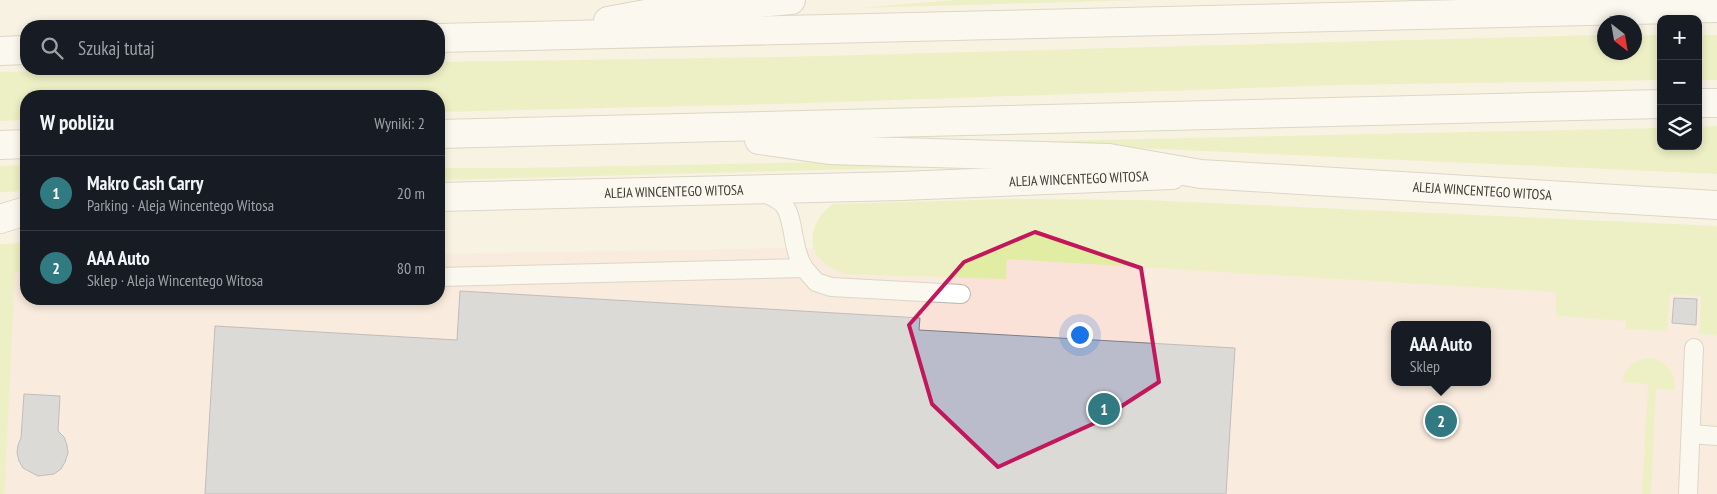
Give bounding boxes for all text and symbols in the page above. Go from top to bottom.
north arrow [1597,15,1642,60]
map controls [1657,15,1702,150]
button: + [1657,15,1702,60]
search box [20,20,445,75]
icon: search [38,34,66,62]
text: Szukaj tutaj [78,36,155,60]
button: − [1657,60,1702,105]
button: layers [1657,105,1702,150]
text: W pobliżu [40,109,114,136]
text: Wyniki: 2 [374,113,425,133]
street label: ALEJA WINCENTEGO WITOSA [1009,167,1149,191]
text: Makro Cash Carry [87,171,203,195]
street label: ALEJA WINCENTEGO WITOSA [1412,178,1553,204]
street label: ALEJA WINCENTEGO WITOSA [604,181,744,202]
text: 1 [52,183,60,203]
text: 20 m [397,183,425,203]
text: Parking · Aleja Wincentego Witosa [87,195,274,215]
text: AAA Auto [87,246,150,270]
text: 2 [52,258,60,278]
text: 80 m [397,258,425,278]
text: Sklep · Aleja Wincentego Witosa [87,270,263,290]
popup [1391,321,1491,386]
your location [1067,322,1093,348]
text: AAA Auto [1410,332,1472,356]
text: Sklep [1410,356,1440,376]
pin: 1 [1088,390,1120,428]
pin: 2 [1425,402,1457,440]

